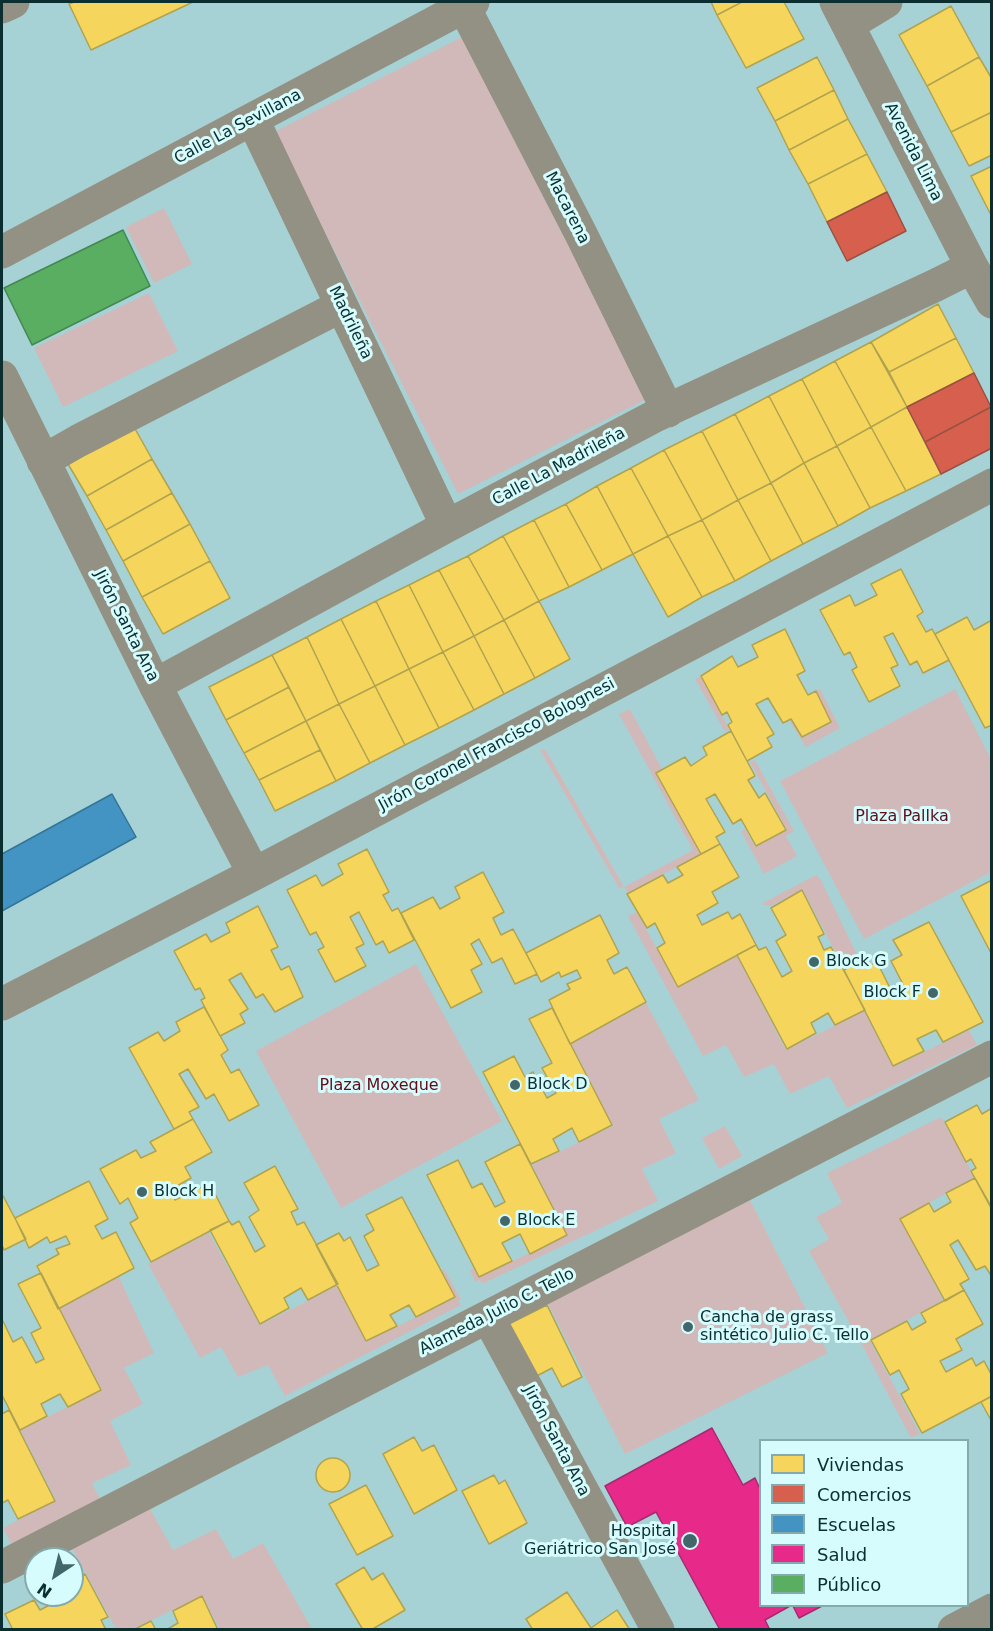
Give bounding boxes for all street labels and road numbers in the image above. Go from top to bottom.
street label: Calle La Sevillana [171,85,305,169]
street label: Avenida Lima [880,100,946,204]
street label: Macarena [541,169,593,247]
street label: Madrileña [324,283,376,363]
street label: Calle La Madrileña [489,424,629,510]
street label: Jirón Santa Ana [90,567,162,685]
street label: Jirón Coronel Francisco Bolognesi [376,674,618,816]
street label: Alameda Julio C. Tello [416,1265,578,1359]
street label: Jirón Santa Ana [519,1382,593,1500]

